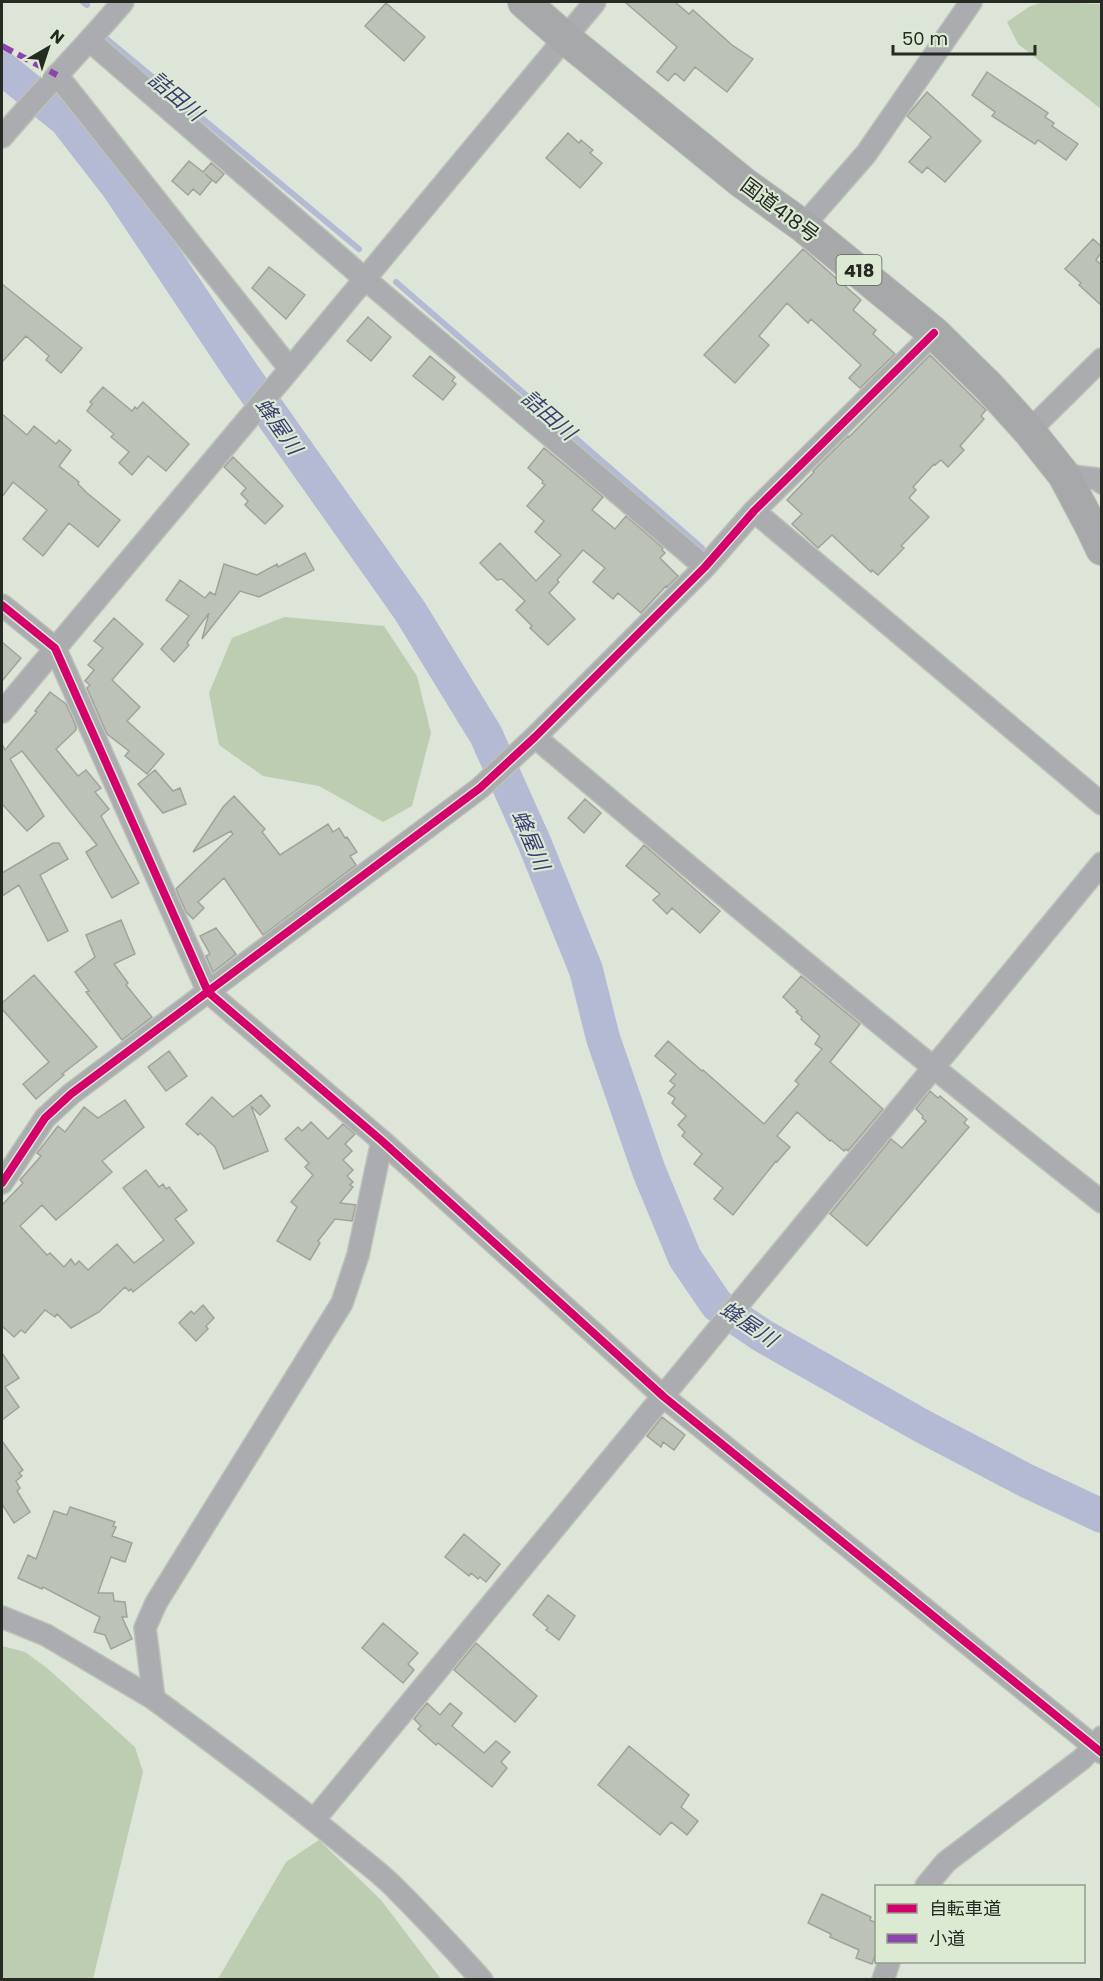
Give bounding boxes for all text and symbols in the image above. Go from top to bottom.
north arrow [18,18,78,78]
scale bar [893,18,1036,56]
text: N [45,24,69,49]
text: 50 m [902,26,948,51]
water label: 詰田川 [143,65,211,129]
street label: 国道418号 [735,171,825,249]
road number: 418 [836,255,882,285]
water label: 詰田川 [516,383,584,448]
water label: 蜂屋川 [249,392,310,462]
water label: 蜂屋川 [505,805,557,877]
water label: 蜂屋川 [715,1294,785,1355]
legend [875,1885,1085,1963]
text: 自転車道 [929,1896,1001,1921]
text: 小道 [929,1926,965,1951]

